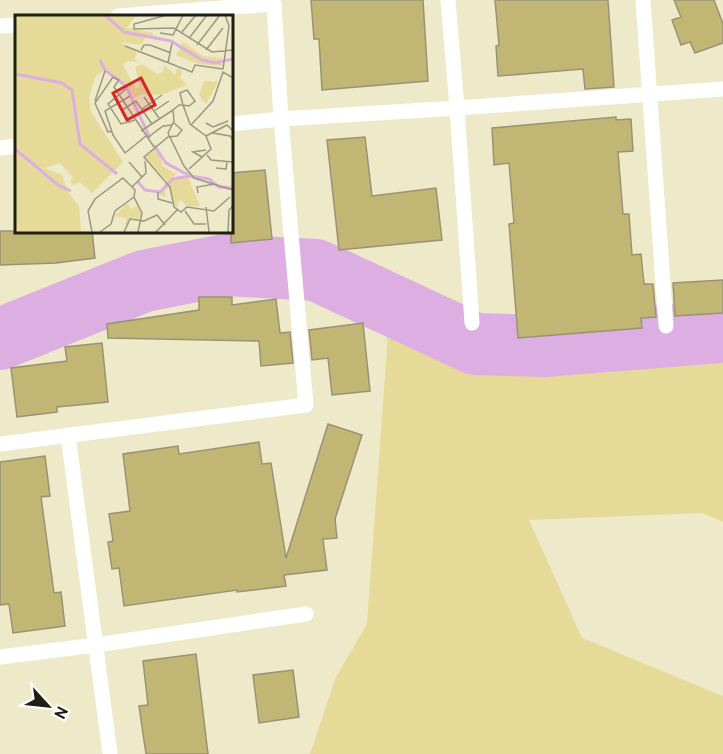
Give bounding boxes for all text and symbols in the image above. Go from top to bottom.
inset map [15,15,232,232]
north arrow [18,676,78,736]
text: N [48,702,71,722]

